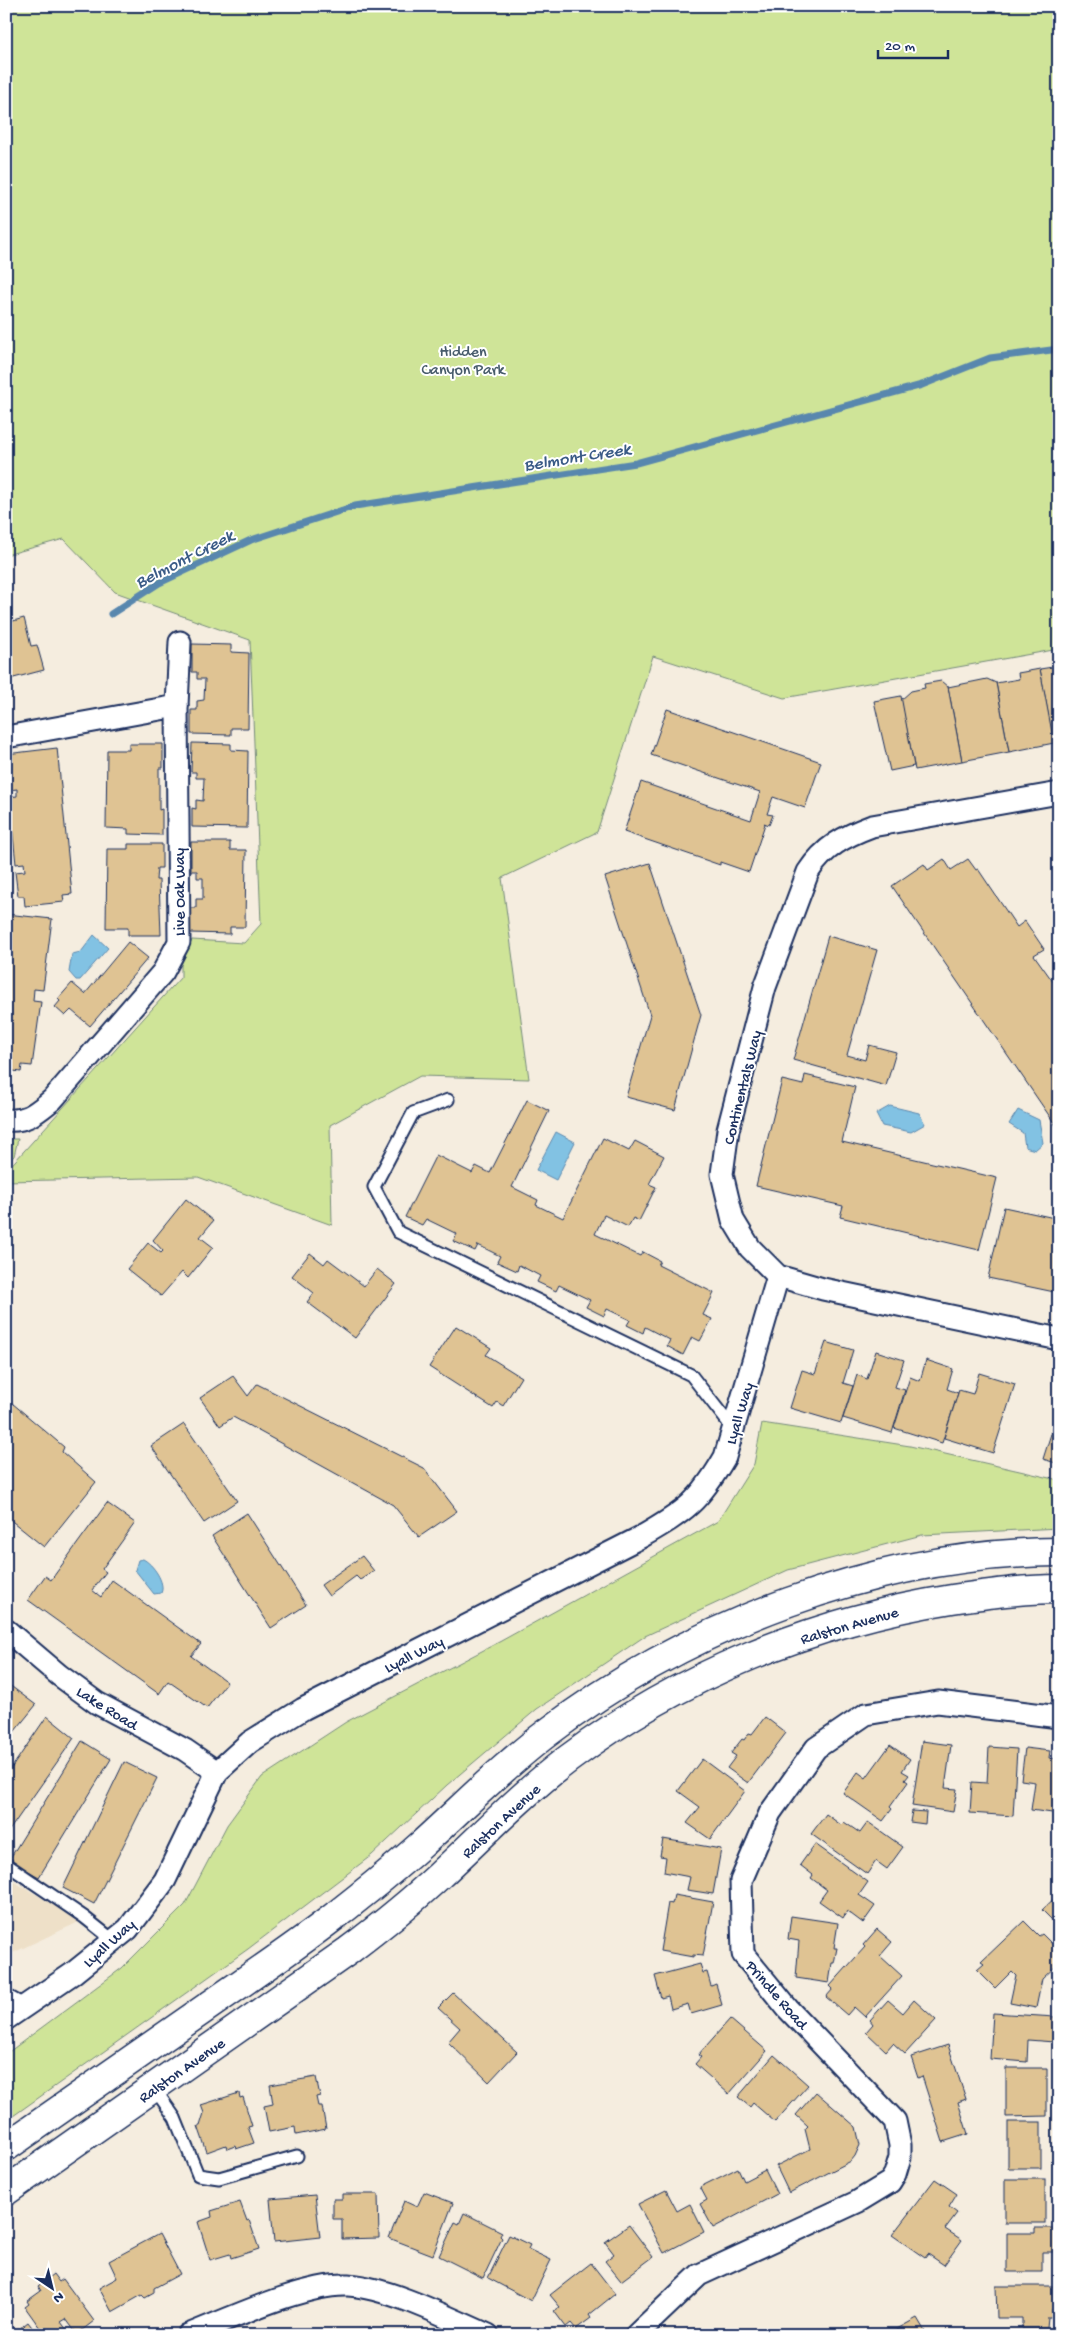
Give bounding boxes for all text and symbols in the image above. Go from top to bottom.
scale bar [878,28,948,60]
text: 20 m [885,38,915,56]
park label: Hidden Canyon Park [421,344,506,381]
water label: Belmont Creek [523,439,634,477]
water label: Belmont Creek [132,526,240,594]
street label: Live Oak Way [172,848,191,936]
street label: Continentals Way [721,1029,768,1147]
street label: Lyall Way [723,1381,760,1447]
street label: Ralston Avenue [799,1604,902,1650]
street label: Lyall Way [382,1633,447,1679]
street label: Lake Road [72,1684,142,1737]
street label: Ralston Avenue [459,1781,546,1864]
street label: Lyall Way [80,1916,141,1973]
street label: Prindle Road [740,1957,812,2036]
street label: Ralston Avenue [136,2035,230,2109]
north arrow [28,2264,78,2314]
text: N [49,2287,67,2306]

